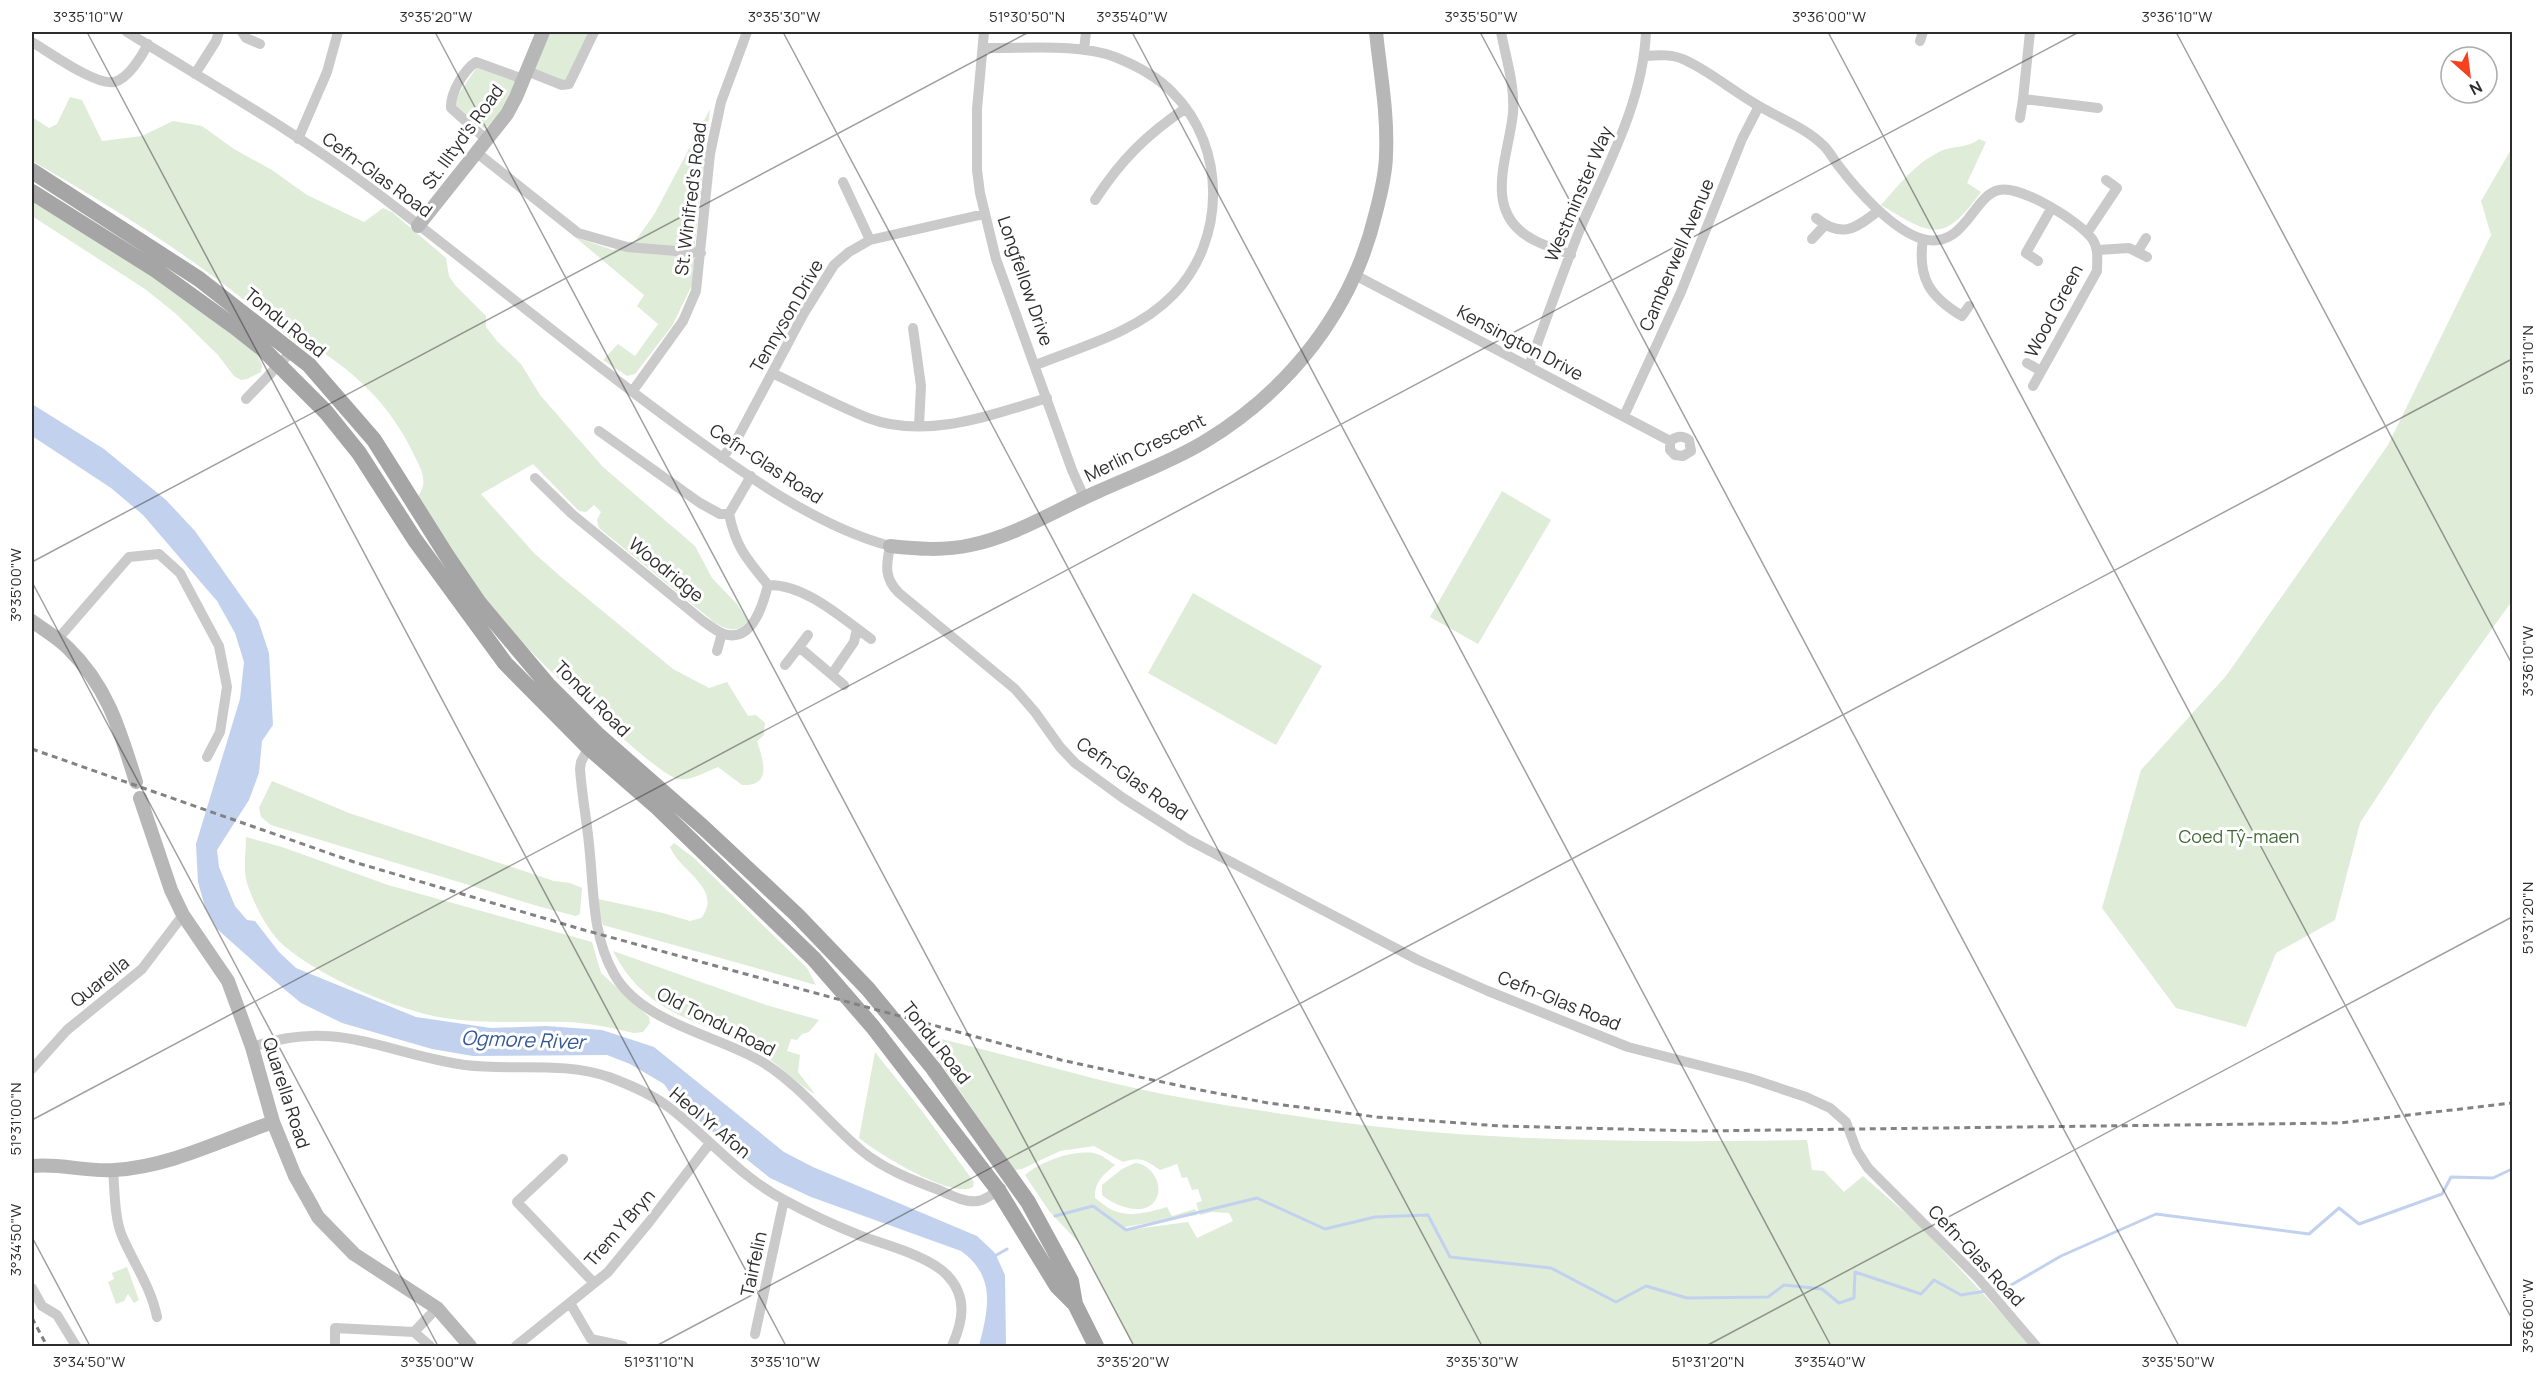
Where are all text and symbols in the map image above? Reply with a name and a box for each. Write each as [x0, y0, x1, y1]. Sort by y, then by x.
text: 3°35'10"W [53, 6, 123, 27]
text: 3°35'20"W [400, 6, 472, 27]
text: 3°35'30"W [748, 6, 820, 27]
text: 51°30'50"N [989, 6, 1065, 27]
text: 3°35'40"W [1096, 6, 1168, 27]
text: 3°35'50"W [1445, 6, 1517, 27]
text: 3°36'00"W [1792, 6, 1866, 27]
text: 3°36'10"W [2142, 6, 2212, 27]
north arrow [2439, 45, 2499, 105]
text: N [2466, 76, 2486, 101]
street label: St. Illtyd's Road [416, 79, 508, 194]
street label: St. Winifred's Road [669, 121, 711, 277]
street label: Westminster Way [1539, 122, 1618, 265]
street label: Cefn-Glas Road [318, 126, 437, 222]
street label: Camberwell Avenue [1633, 175, 1719, 335]
street label: Longfellow Drive [992, 213, 1059, 349]
street label: Tennyson Drive [744, 255, 828, 376]
street label: Wood Green [2019, 260, 2088, 361]
street label: Tondu Road [240, 282, 331, 362]
street label: Kensington Drive [1453, 299, 1588, 386]
text: 51°31'10"N [2517, 325, 2538, 395]
street label: Merlin Crescent [1080, 407, 1209, 487]
street label: Cefn-Glas Road [705, 418, 828, 509]
street label: Woodridge [624, 531, 709, 607]
text: 3°35'00"W [5, 548, 26, 622]
text: 3°36'10"W [2517, 626, 2538, 696]
street label: Tondu Road [550, 655, 636, 741]
street label: Cefn-Glas Road [1072, 731, 1193, 825]
park label: Coed Tŷ-maen [2178, 824, 2300, 848]
text: 51°31'20"N [2517, 882, 2538, 954]
street label: Quarella [65, 950, 134, 1012]
street label: Cefn-Glas Road [1494, 964, 1624, 1036]
street label: Old Tondu Road [653, 981, 780, 1061]
street label: Tondu Road [897, 996, 976, 1088]
water label: Ogmore River [461, 1024, 588, 1055]
street label: Quarella Road [258, 1034, 316, 1151]
street label: Heol Yr Afon [665, 1081, 756, 1163]
text: 51°31'00"N [5, 1082, 26, 1156]
street label: Trem Y Bryn [579, 1183, 660, 1271]
street label: Cefn-Glas Road [1923, 1199, 2030, 1311]
text: 3°34'50"W [5, 1204, 26, 1276]
street label: Tairfelin [734, 1229, 772, 1298]
text: 3°36'00"W [2517, 1279, 2538, 1353]
text: 3°34'50"W [53, 1351, 125, 1372]
text: 3°35'00"W [400, 1351, 474, 1372]
text: 51°31'10"N [624, 1351, 694, 1372]
text: 3°35'10"W [750, 1351, 820, 1372]
text: 3°35'20"W [1097, 1351, 1169, 1372]
text: 3°35'30"W [1446, 1351, 1518, 1372]
text: 51°31'20"N [1672, 1351, 1744, 1372]
text: 3°35'40"W [1794, 1351, 1866, 1372]
text: 3°35'50"W [2142, 1351, 2214, 1372]

